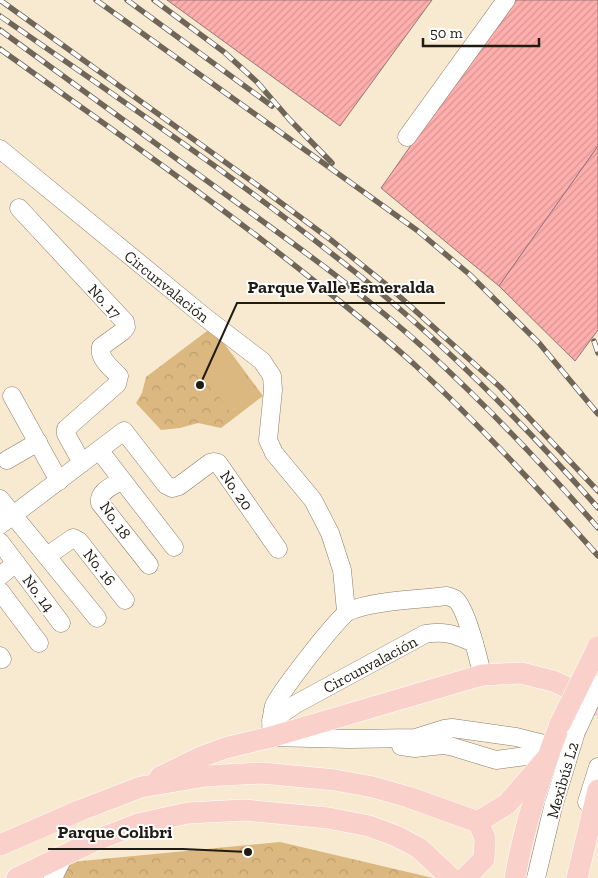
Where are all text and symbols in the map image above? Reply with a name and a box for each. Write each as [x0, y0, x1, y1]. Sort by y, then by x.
scale bar [423, 15, 539, 47]
text: 50 m [430, 24, 463, 42]
street label: Circunvalación [120, 246, 214, 327]
callout: Parque Valle Esmeralda [237, 270, 445, 303]
text: Parque Valle Esmeralda [247, 276, 435, 298]
street label: No. 17 [84, 280, 126, 323]
street label: No. 20 [216, 467, 257, 514]
street label: No. 18 [96, 498, 135, 543]
street label: No. 16 [79, 545, 120, 589]
street label: No. 14 [19, 571, 59, 616]
street label: Circunvalación [320, 631, 421, 697]
street label: Mexibús L2 [542, 740, 582, 821]
callout: Parque Colibri [48, 816, 183, 849]
text: Parque Colibri [58, 821, 173, 843]

